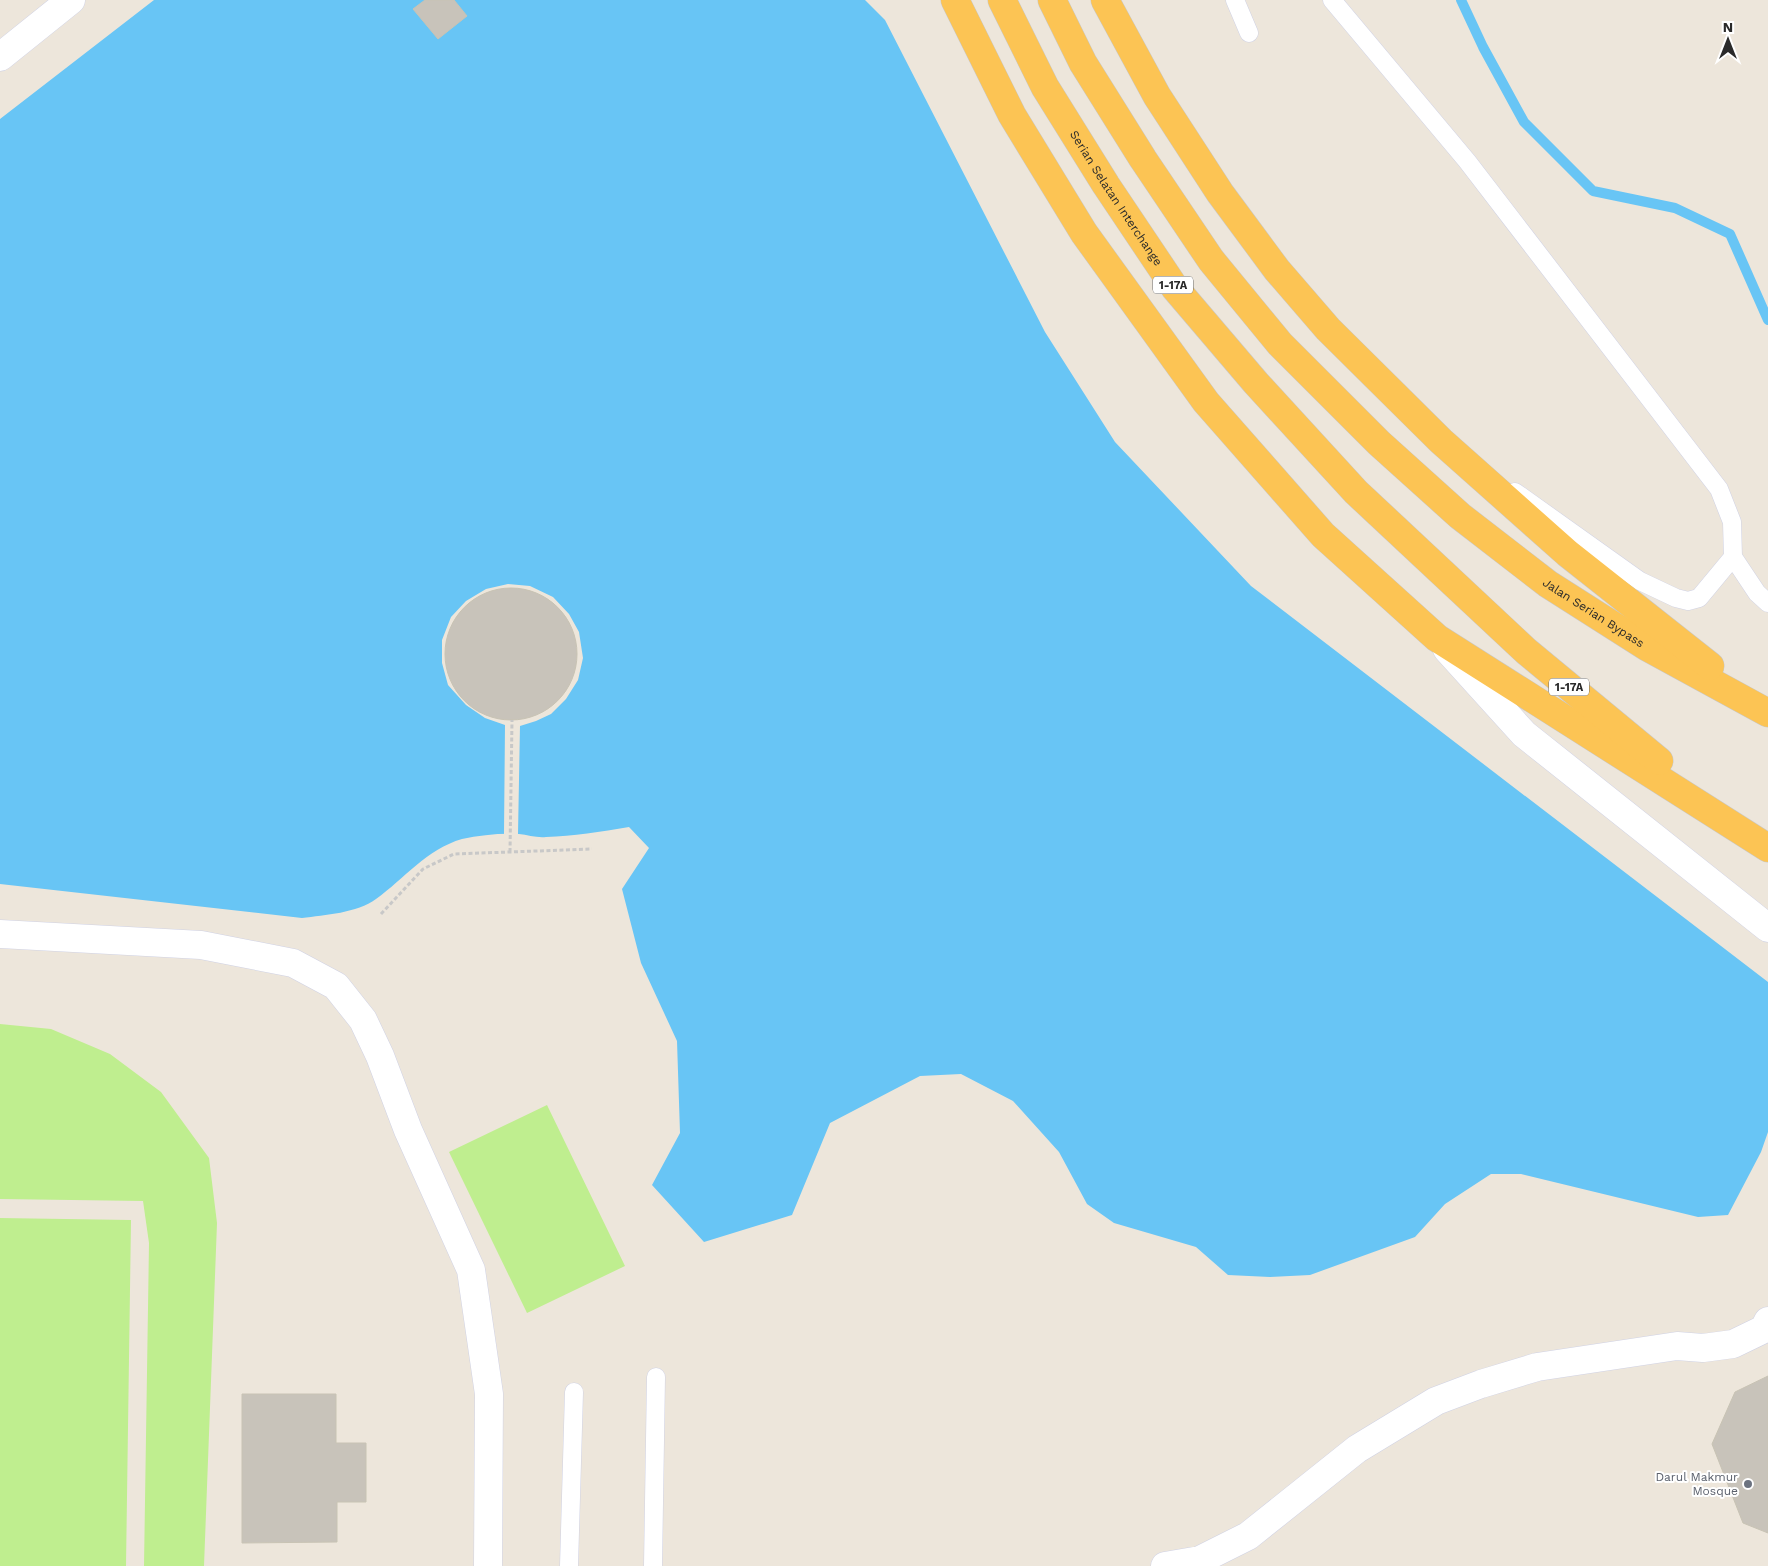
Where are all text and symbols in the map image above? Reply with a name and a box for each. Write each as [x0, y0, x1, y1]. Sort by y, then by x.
north arrow [1703, 15, 1753, 65]
text: N [1723, 19, 1733, 35]
street label: Serian Selatan Interchange [1067, 128, 1165, 269]
road number: 1-17A [1153, 276, 1193, 294]
street label: Jalan Serian Bypass [1540, 575, 1647, 650]
road number: 1-17A [1549, 679, 1589, 696]
place label: Darul Makmur Mosque [1655, 1470, 1738, 1498]
marker: Darul Makmur Mosque [1742, 1478, 1754, 1490]

